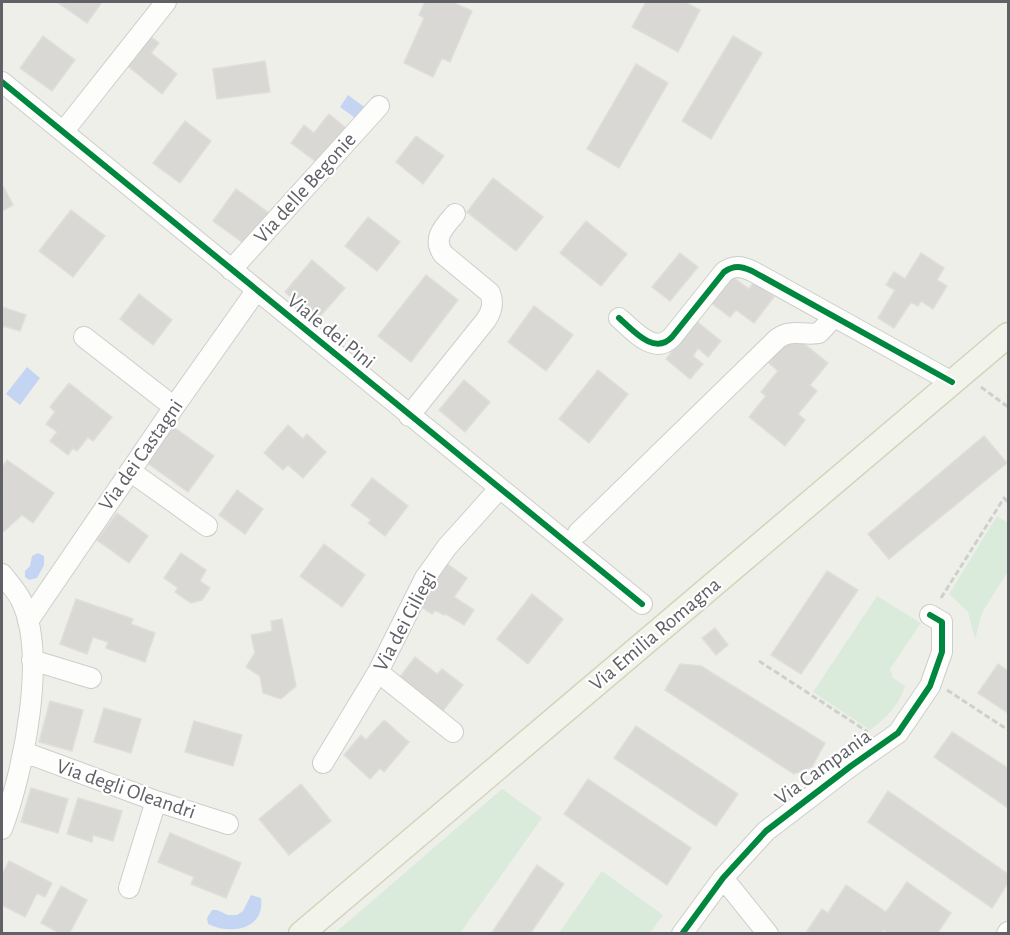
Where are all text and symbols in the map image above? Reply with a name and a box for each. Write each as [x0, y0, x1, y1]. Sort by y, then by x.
street label: Via delle Begonie [250, 129, 360, 247]
street label: Viale dei Pini [283, 289, 379, 373]
street label: Via dei Castagni [95, 396, 187, 514]
street label: Via dei Ciliegi [370, 567, 440, 675]
street label: Via Emilia Romagna [586, 573, 725, 695]
street label: Via Campania [771, 725, 875, 809]
street label: Via degli Oleandri [54, 755, 198, 823]

